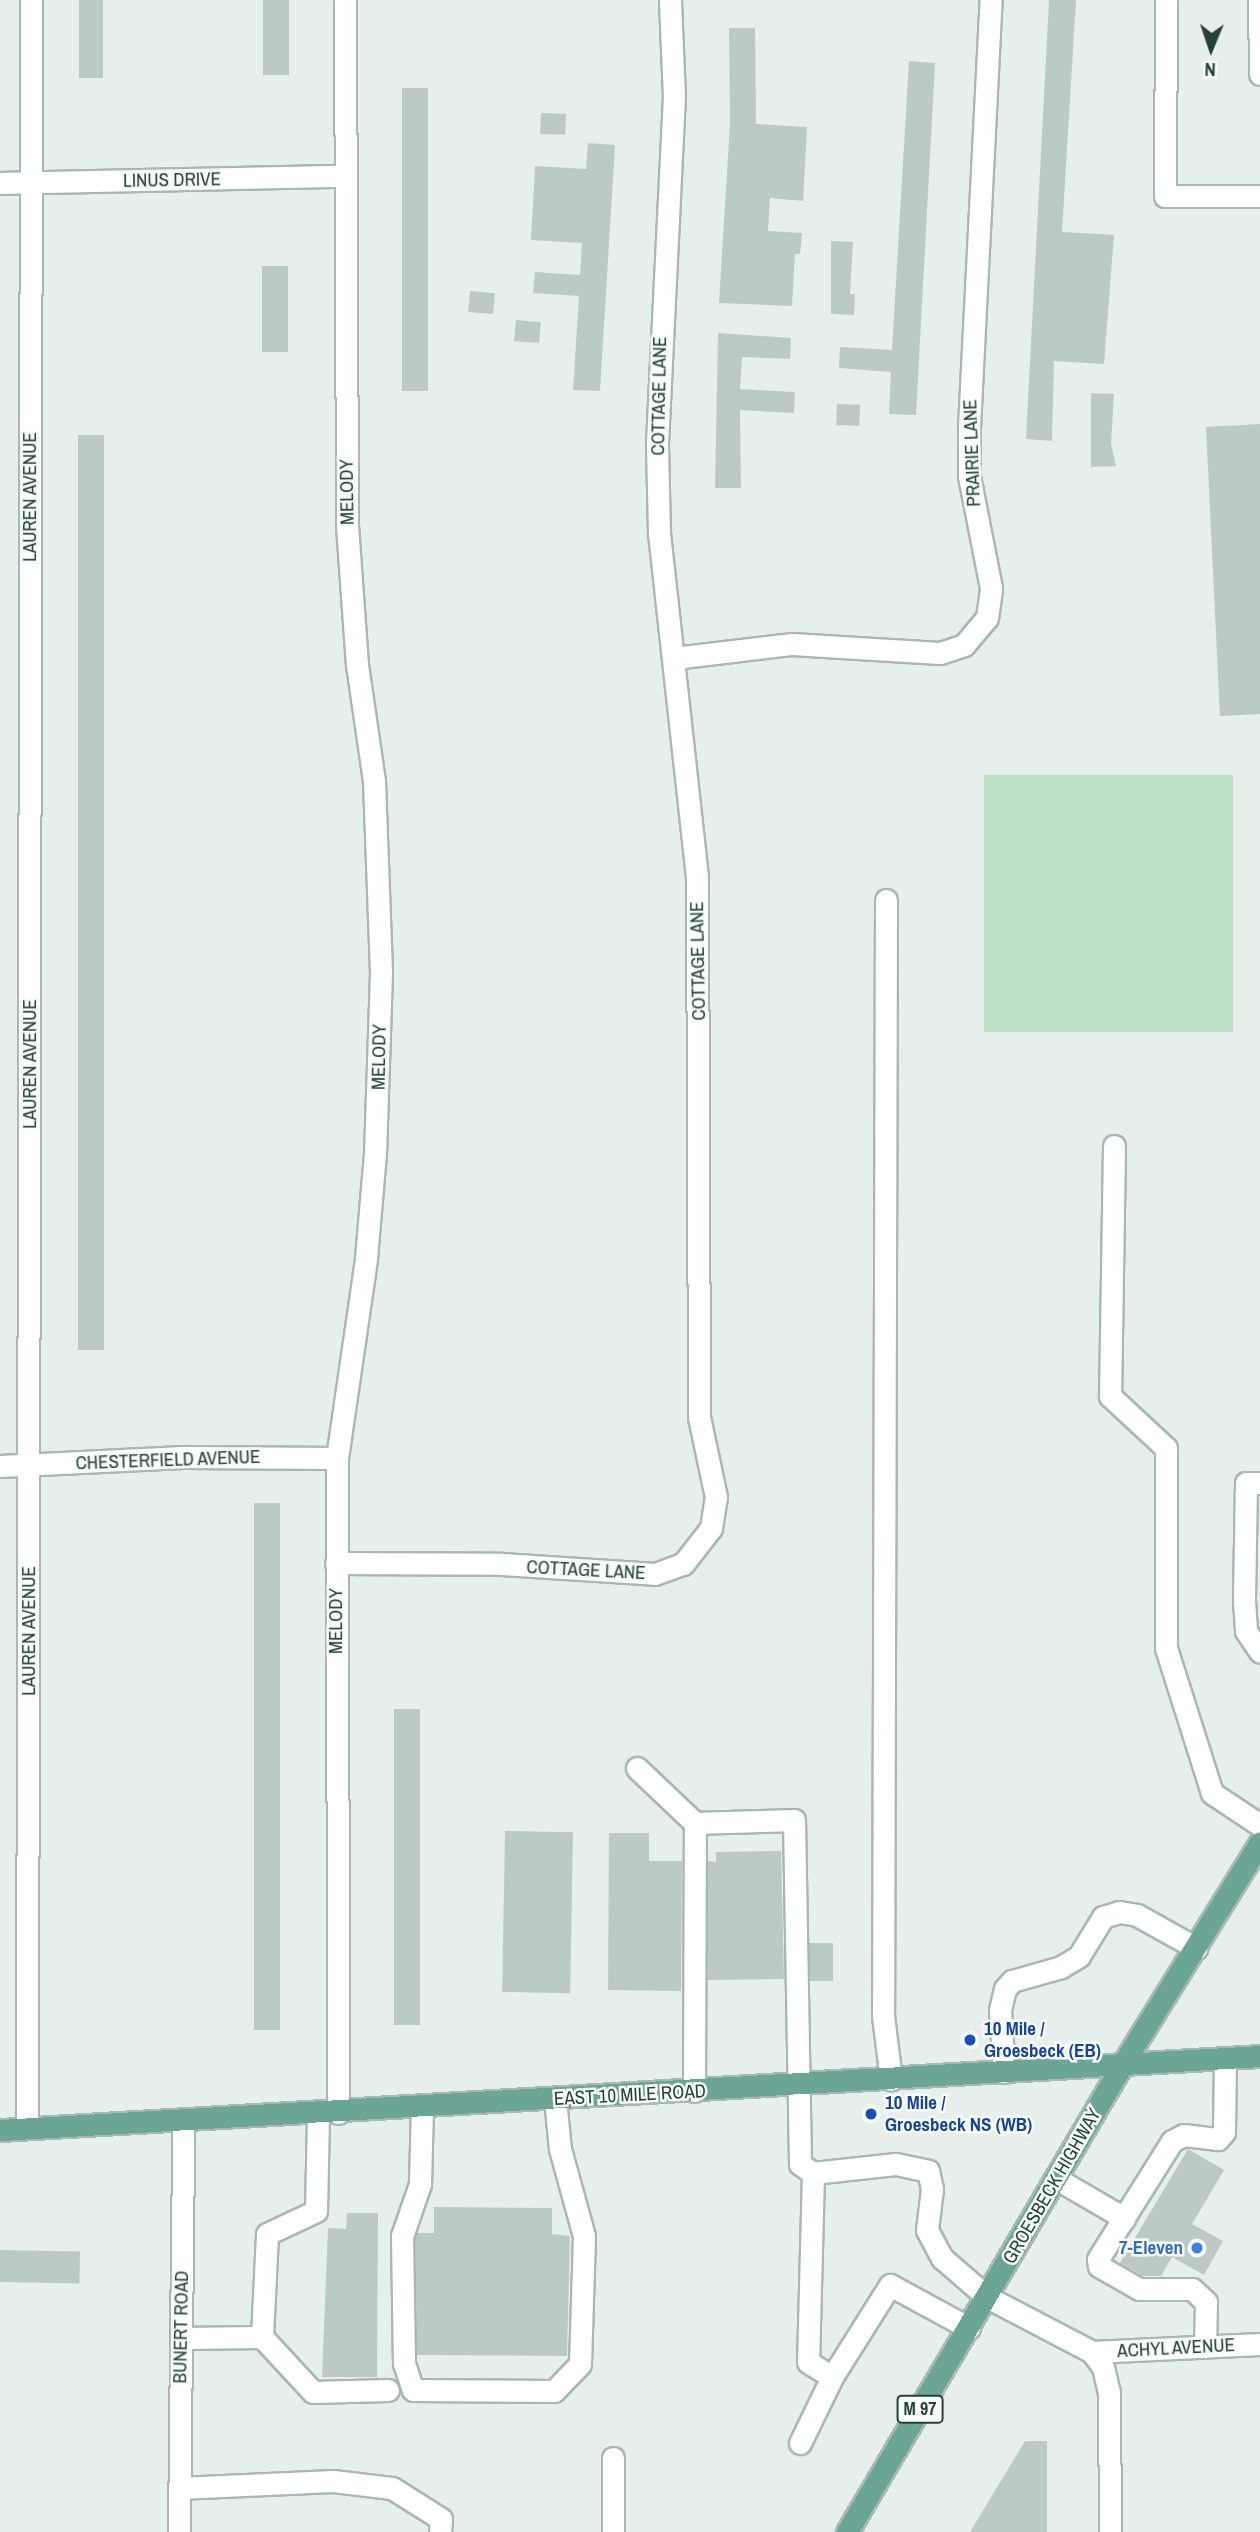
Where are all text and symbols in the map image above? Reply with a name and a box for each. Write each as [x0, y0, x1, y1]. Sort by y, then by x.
north arrow [1176, 14, 1246, 84]
text: N [1204, 57, 1216, 83]
street label: LINUS DRIVE [123, 168, 221, 192]
street label: COTTAGE LANE [647, 336, 671, 456]
street label: PRAIRIE LANE [959, 399, 985, 507]
street label: LAUREN AVENUE [19, 432, 41, 562]
street label: MELODY [335, 459, 359, 525]
street label: COTTAGE LANE [686, 901, 710, 1021]
street label: LAUREN AVENUE [19, 999, 41, 1129]
street label: MELODY [367, 1024, 391, 1090]
street label: CHESTERFIELD AVENUE [75, 1445, 261, 1475]
street label: COTTAGE LANE [526, 1555, 646, 1585]
street label: LAUREN AVENUE [18, 1566, 40, 1696]
street label: MELODY [325, 1588, 347, 1654]
place label: 10 Mile / Groesbeck (EB) [984, 2018, 1101, 2062]
marker: 10 Mile / Groesbeck (EB) [962, 2032, 978, 2048]
street label: EAST 10 MILE ROAD [553, 2080, 707, 2110]
place label: 10 Mile / Groesbeck NS (WB) [885, 2092, 1032, 2136]
street label: GROESBECK HIGHWAY [998, 2104, 1106, 2268]
marker: 10 Mile / Groesbeck NS (WB) [863, 2106, 879, 2122]
place label: 7-Eleven [1119, 2237, 1183, 2259]
marker: 7-Eleven [1189, 2240, 1205, 2256]
street label: BUNERT ROAD [169, 2270, 193, 2384]
street label: ACHYL AVENUE [1116, 2333, 1236, 2363]
road number: M 97 [895, 2395, 944, 2424]

